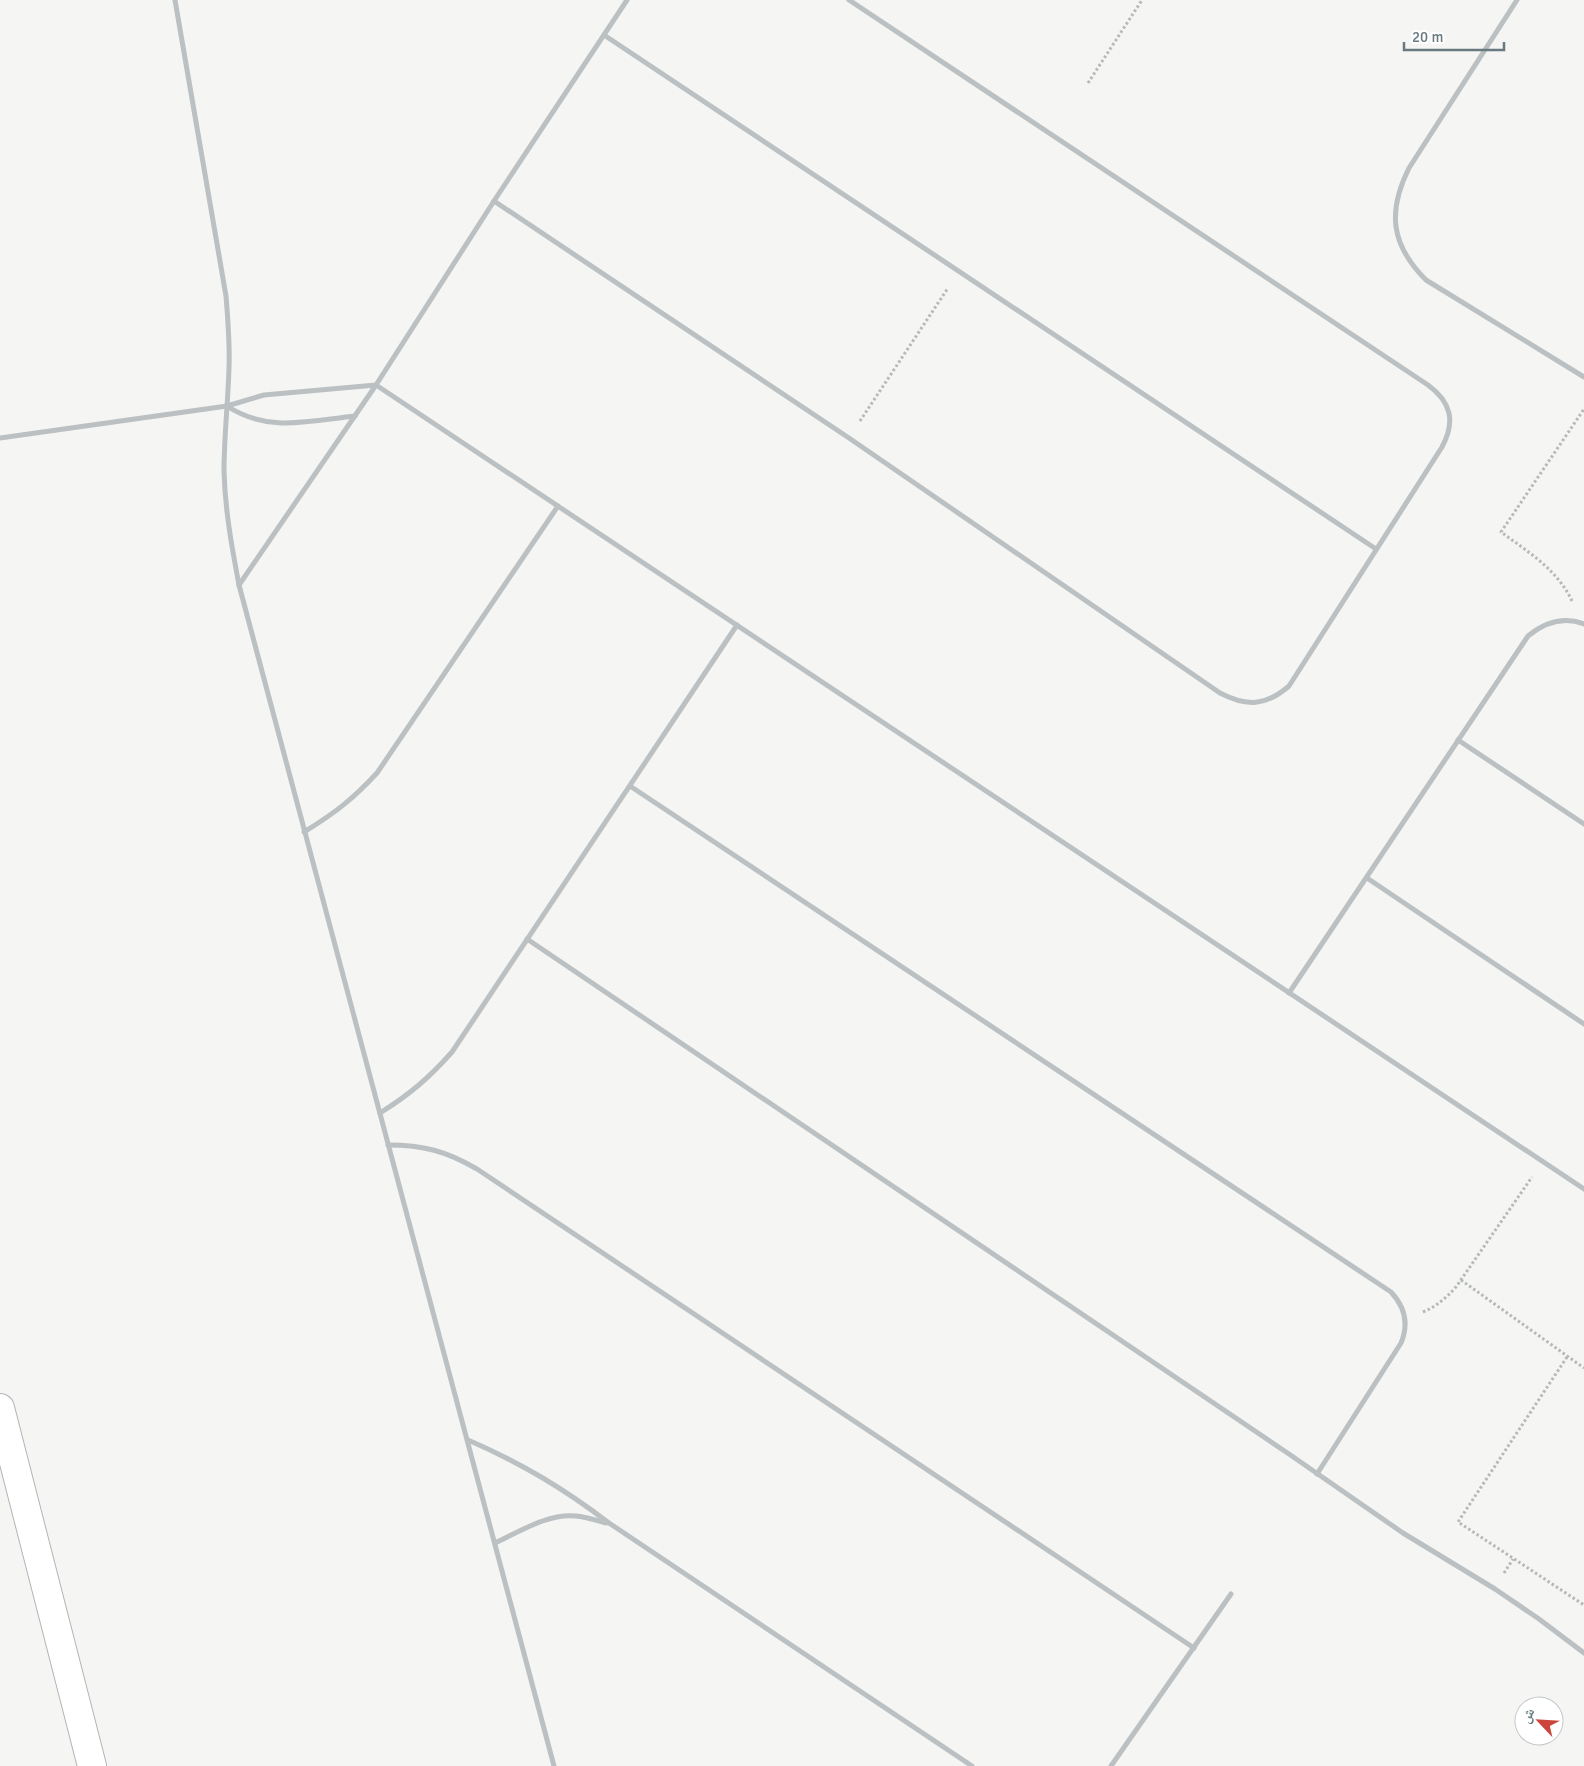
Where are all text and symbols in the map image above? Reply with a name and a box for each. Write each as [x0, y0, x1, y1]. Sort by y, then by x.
scale bar [1404, 20, 1504, 52]
text: 20 m [1412, 28, 1443, 46]
north arrow [1514, 1696, 1564, 1746]
text: ش [1517, 1705, 1539, 1726]

